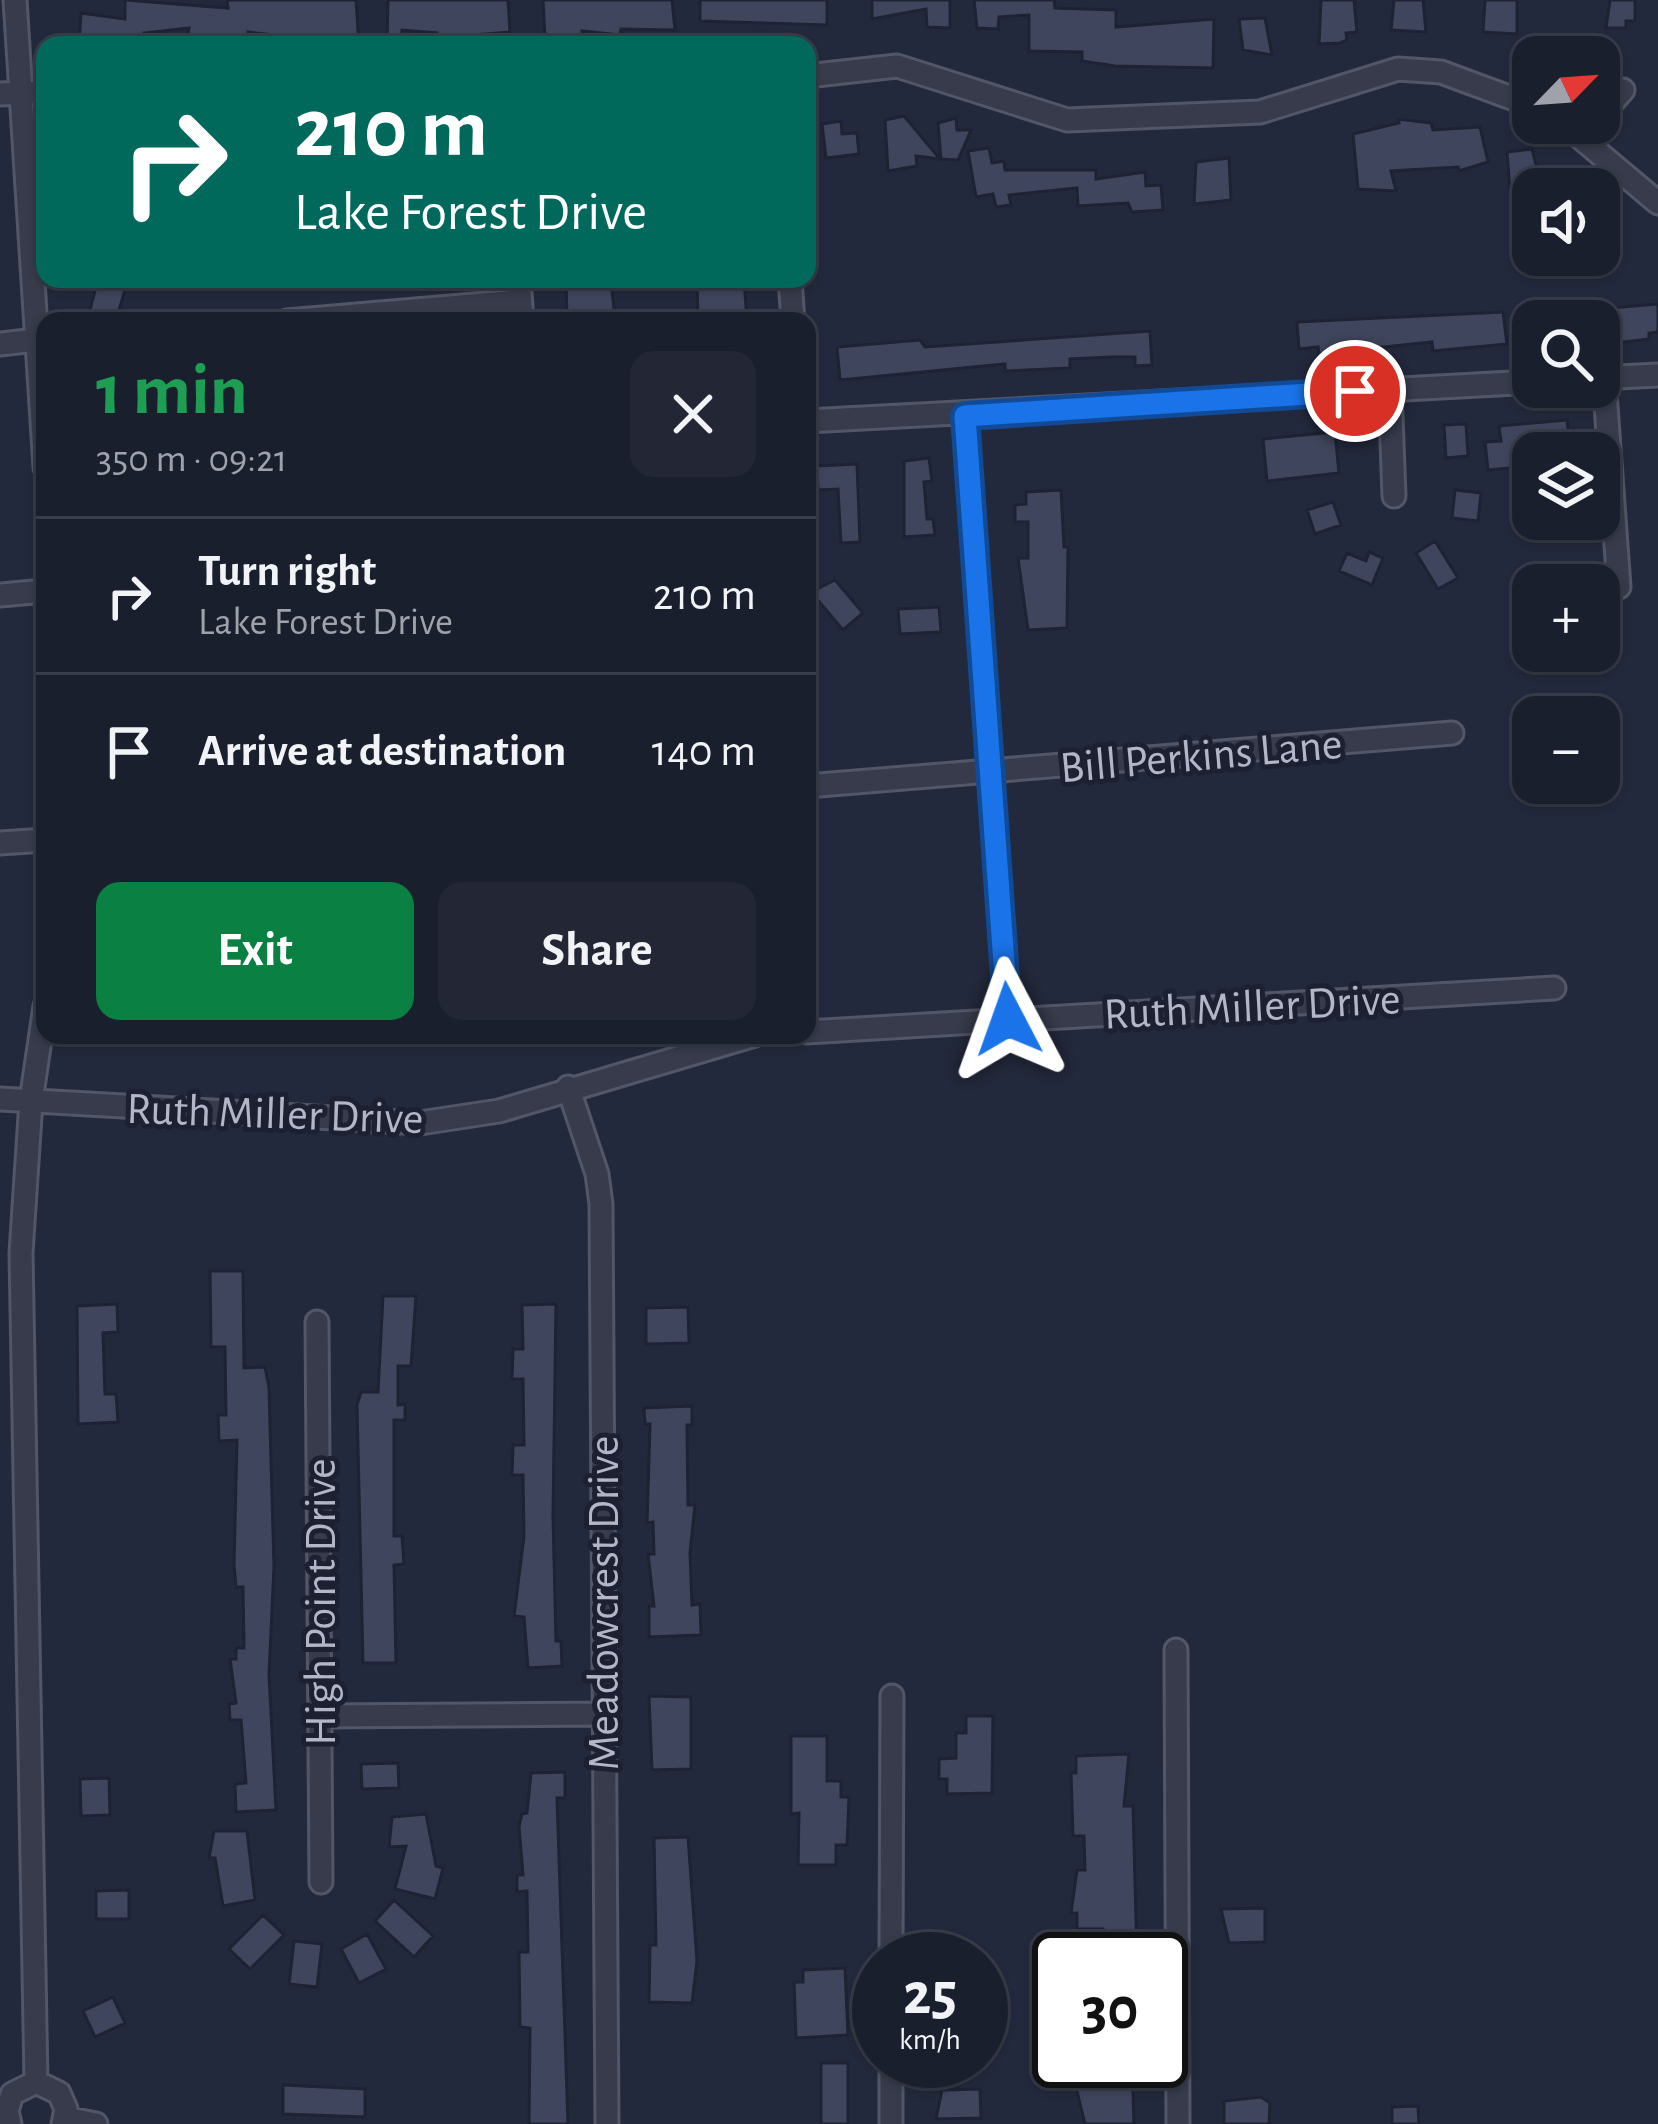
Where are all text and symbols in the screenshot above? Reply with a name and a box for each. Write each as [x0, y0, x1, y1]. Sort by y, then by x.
north arrow [1512, 36, 1620, 144]
map controls [1512, 36, 1620, 804]
icon: right [96, 84, 252, 240]
text: 210 m [294, 88, 488, 172]
button: sound [1512, 168, 1620, 276]
text: Lake Forest Drive [294, 186, 647, 240]
button: search [1512, 300, 1620, 408]
pin [1304, 340, 1406, 442]
button: close [630, 351, 756, 477]
text: 1 min [96, 355, 248, 427]
icon: arrive [1322, 358, 1388, 424]
button: layers [1512, 432, 1620, 540]
text: 350 m · 09:21 [96, 440, 287, 479]
text: Turn right [198, 549, 376, 594]
icon: right [96, 563, 162, 629]
button: + [1512, 564, 1620, 672]
text: 210 m [653, 573, 756, 618]
text: Lake Forest Drive [198, 603, 453, 642]
button: − [1512, 696, 1620, 804]
icon: arrive [96, 719, 162, 785]
street label: Bill Perkins Lane [1058, 722, 1344, 791]
text: Arrive at destination [198, 729, 566, 774]
text: 140 m [652, 729, 756, 774]
button: Exit [96, 882, 414, 1020]
button: Share [438, 882, 756, 1020]
position arrow [945, 956, 1071, 1082]
street label: Ruth Miller Drive [1103, 977, 1402, 1038]
street label: Ruth Miller Drive [126, 1087, 424, 1142]
street label: Meadowcrest Drive [582, 1436, 627, 1770]
street label: High Point Drive [299, 1458, 344, 1746]
speed limit sign: 30 [1032, 1932, 1188, 2088]
text: 25 [903, 1965, 957, 2025]
text: km/h [899, 2025, 961, 2055]

